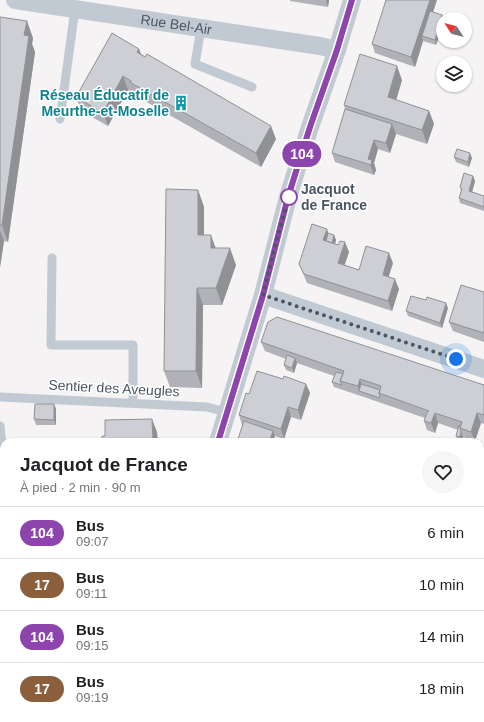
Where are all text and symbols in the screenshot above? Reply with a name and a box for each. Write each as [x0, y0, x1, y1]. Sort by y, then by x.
street label: Rue Bel-Air [140, 11, 213, 38]
north arrow [436, 12, 472, 48]
map controls [436, 12, 472, 92]
button: layers [436, 56, 472, 92]
place label: Réseau Éducatif de Meurthe-et-Moselle [40, 87, 169, 119]
building icon: Réseau Éducatif de Meurthe-et-Moselle [172, 94, 190, 112]
line badge: 104 [279, 141, 325, 167]
text: 104 [290, 146, 314, 162]
place label: Jacquot de France [301, 181, 367, 213]
marker: Jacquot de France [280, 188, 298, 206]
your location [446, 349, 466, 369]
street label: Sentier des Aveugles [48, 377, 180, 399]
button: heart [422, 451, 464, 493]
text: Jacquot de France [20, 454, 188, 475]
text: À pied · 2 min · 90 m [20, 480, 141, 495]
text: Bus [76, 517, 104, 534]
text: 6 min [427, 524, 464, 541]
text: 104 [30, 525, 54, 541]
text: 09:07 [76, 534, 109, 549]
text: Bus [76, 569, 104, 586]
text: 10 min [419, 576, 464, 593]
text: 17 [34, 577, 50, 593]
text: 09:11 [76, 586, 108, 601]
text: Bus [76, 621, 104, 638]
text: 14 min [419, 628, 464, 645]
text: 104 [30, 629, 54, 645]
text: 09:15 [76, 638, 109, 653]
text: Bus [76, 673, 104, 690]
text: 18 min [419, 680, 464, 697]
text: 17 [34, 681, 50, 697]
text: 09:19 [76, 690, 109, 705]

